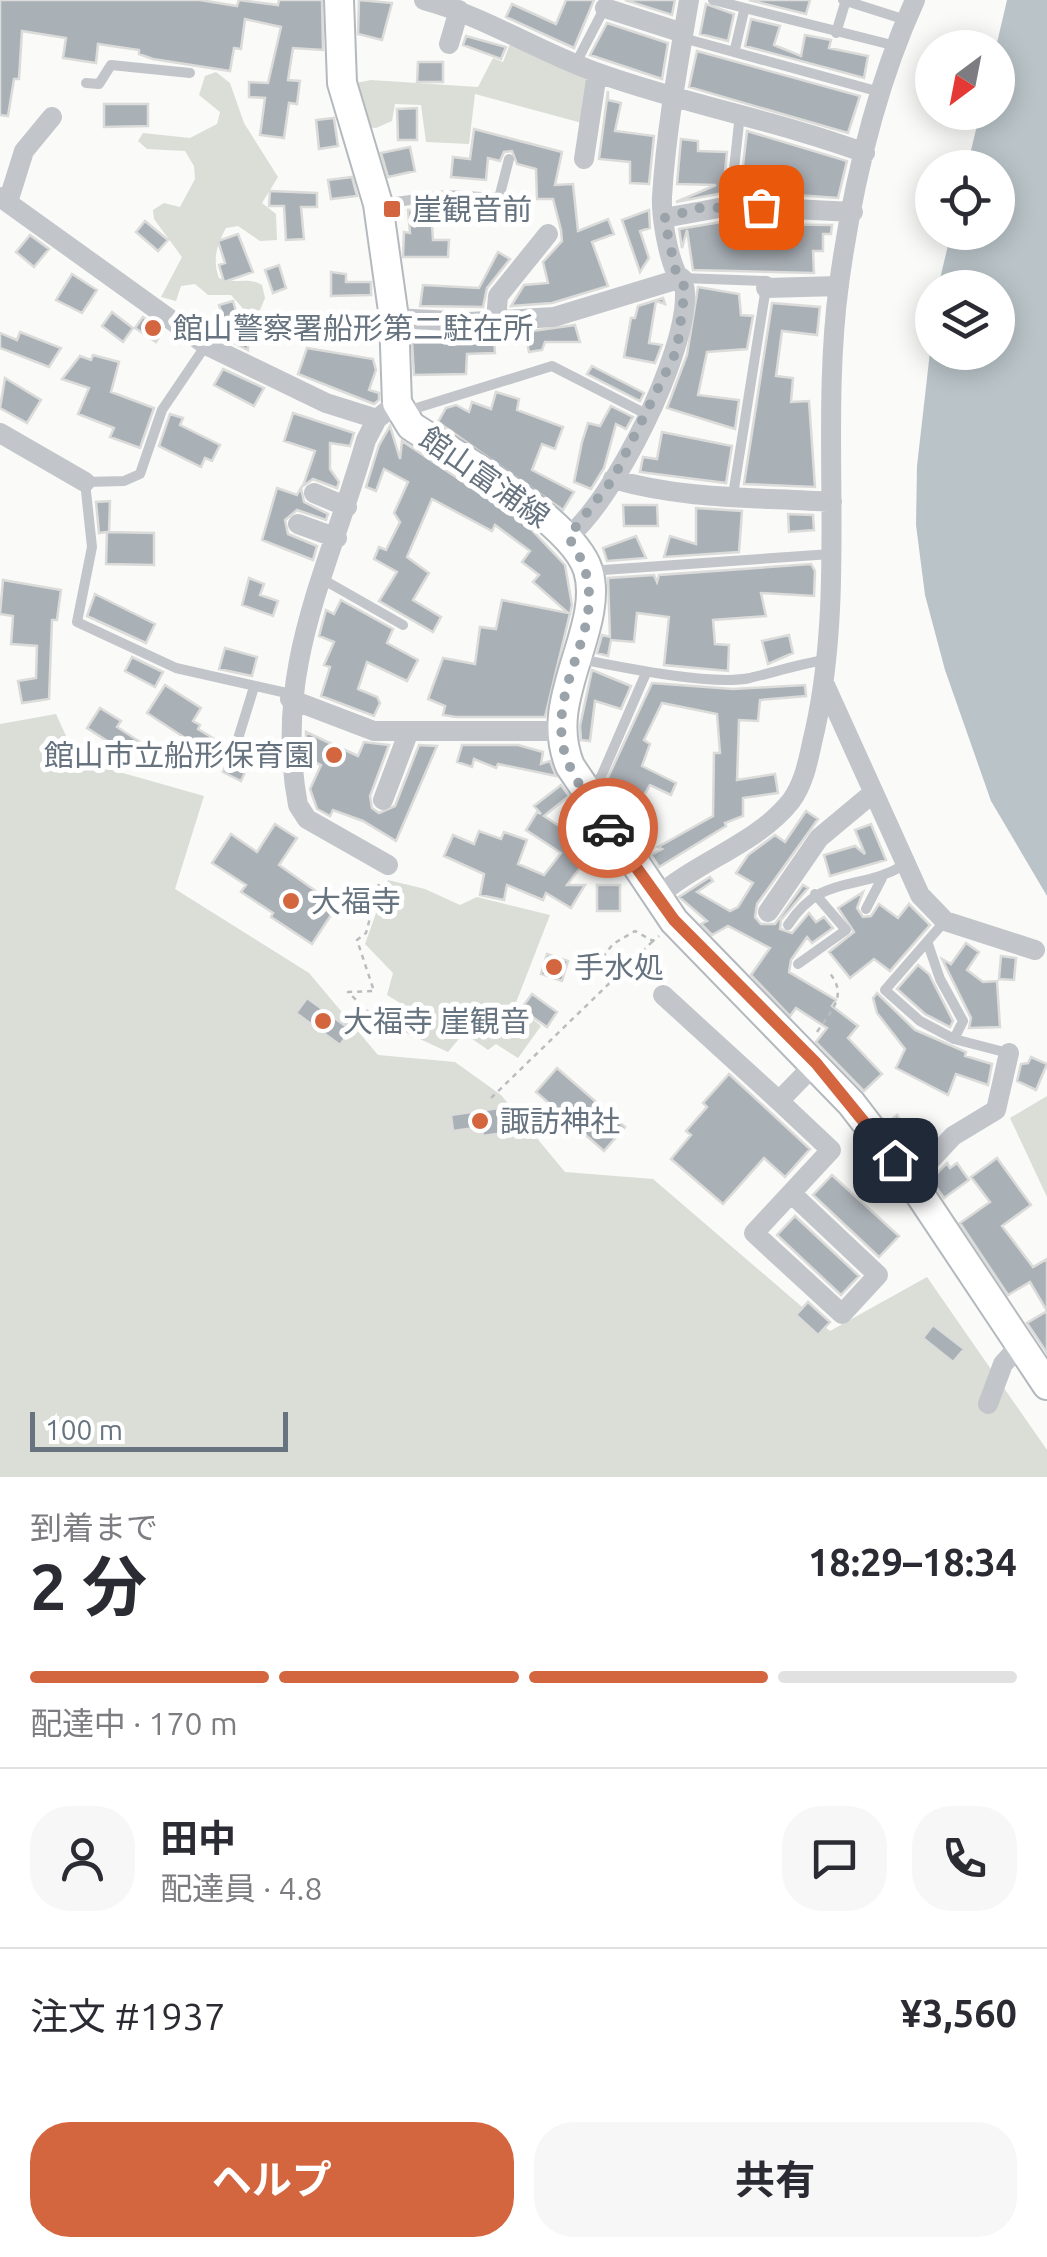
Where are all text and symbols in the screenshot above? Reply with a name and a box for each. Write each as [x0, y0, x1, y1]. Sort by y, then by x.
north arrow [915, 30, 1015, 130]
map controls [915, 30, 1015, 370]
button: locate [915, 150, 1015, 250]
pin [719, 165, 804, 250]
icon: bag [734, 180, 789, 235]
place label: 崖観音前 [412, 192, 532, 226]
marker: 崖観音前 [381, 198, 403, 220]
button: layers [915, 270, 1015, 370]
place label: 館山警察署船形第二駐在所 [173, 311, 533, 345]
marker: 館山警察署船形第二駐在所 [142, 317, 164, 339]
street label: 館山富浦線 [414, 420, 556, 534]
place label: 館山市立船形保育園 [44, 738, 314, 772]
marker: 館山市立船形保育園 [323, 744, 345, 766]
courier [558, 778, 658, 878]
icon: car [581, 801, 636, 856]
place label: 大福寺 [311, 884, 401, 918]
marker: 大福寺 [280, 890, 302, 912]
place label: 手水処 [574, 950, 664, 984]
marker: 手水処 [543, 956, 565, 978]
place label: 大福寺 崖観音 [343, 1004, 530, 1038]
marker: 大福寺 崖観音 [312, 1010, 334, 1032]
place label: 諏訪神社 [500, 1104, 620, 1138]
marker: 諏訪神社 [469, 1110, 491, 1132]
pin [853, 1118, 938, 1203]
icon: home [868, 1133, 923, 1188]
scale bar [30, 1407, 288, 1452]
text: 100 m [45, 1414, 123, 1445]
text: 到着まで [30, 1509, 158, 1545]
text: 18:29–18:34 [808, 1541, 1017, 1583]
text: 2 分 [30, 1549, 147, 1622]
text: 配達中 · 170 m [30, 1705, 238, 1741]
button: person [30, 1806, 135, 1911]
button: chat [782, 1806, 887, 1911]
button: phone [912, 1806, 1017, 1911]
text: 田中 [160, 1817, 236, 1859]
text: 配達員 · 4.8 [160, 1870, 323, 1906]
text: ¥3,560 [900, 1992, 1017, 2034]
text: 注文 #1937 [30, 1995, 225, 2037]
button: ヘルプ [30, 2122, 514, 2237]
button: 共有 [534, 2122, 1017, 2237]

